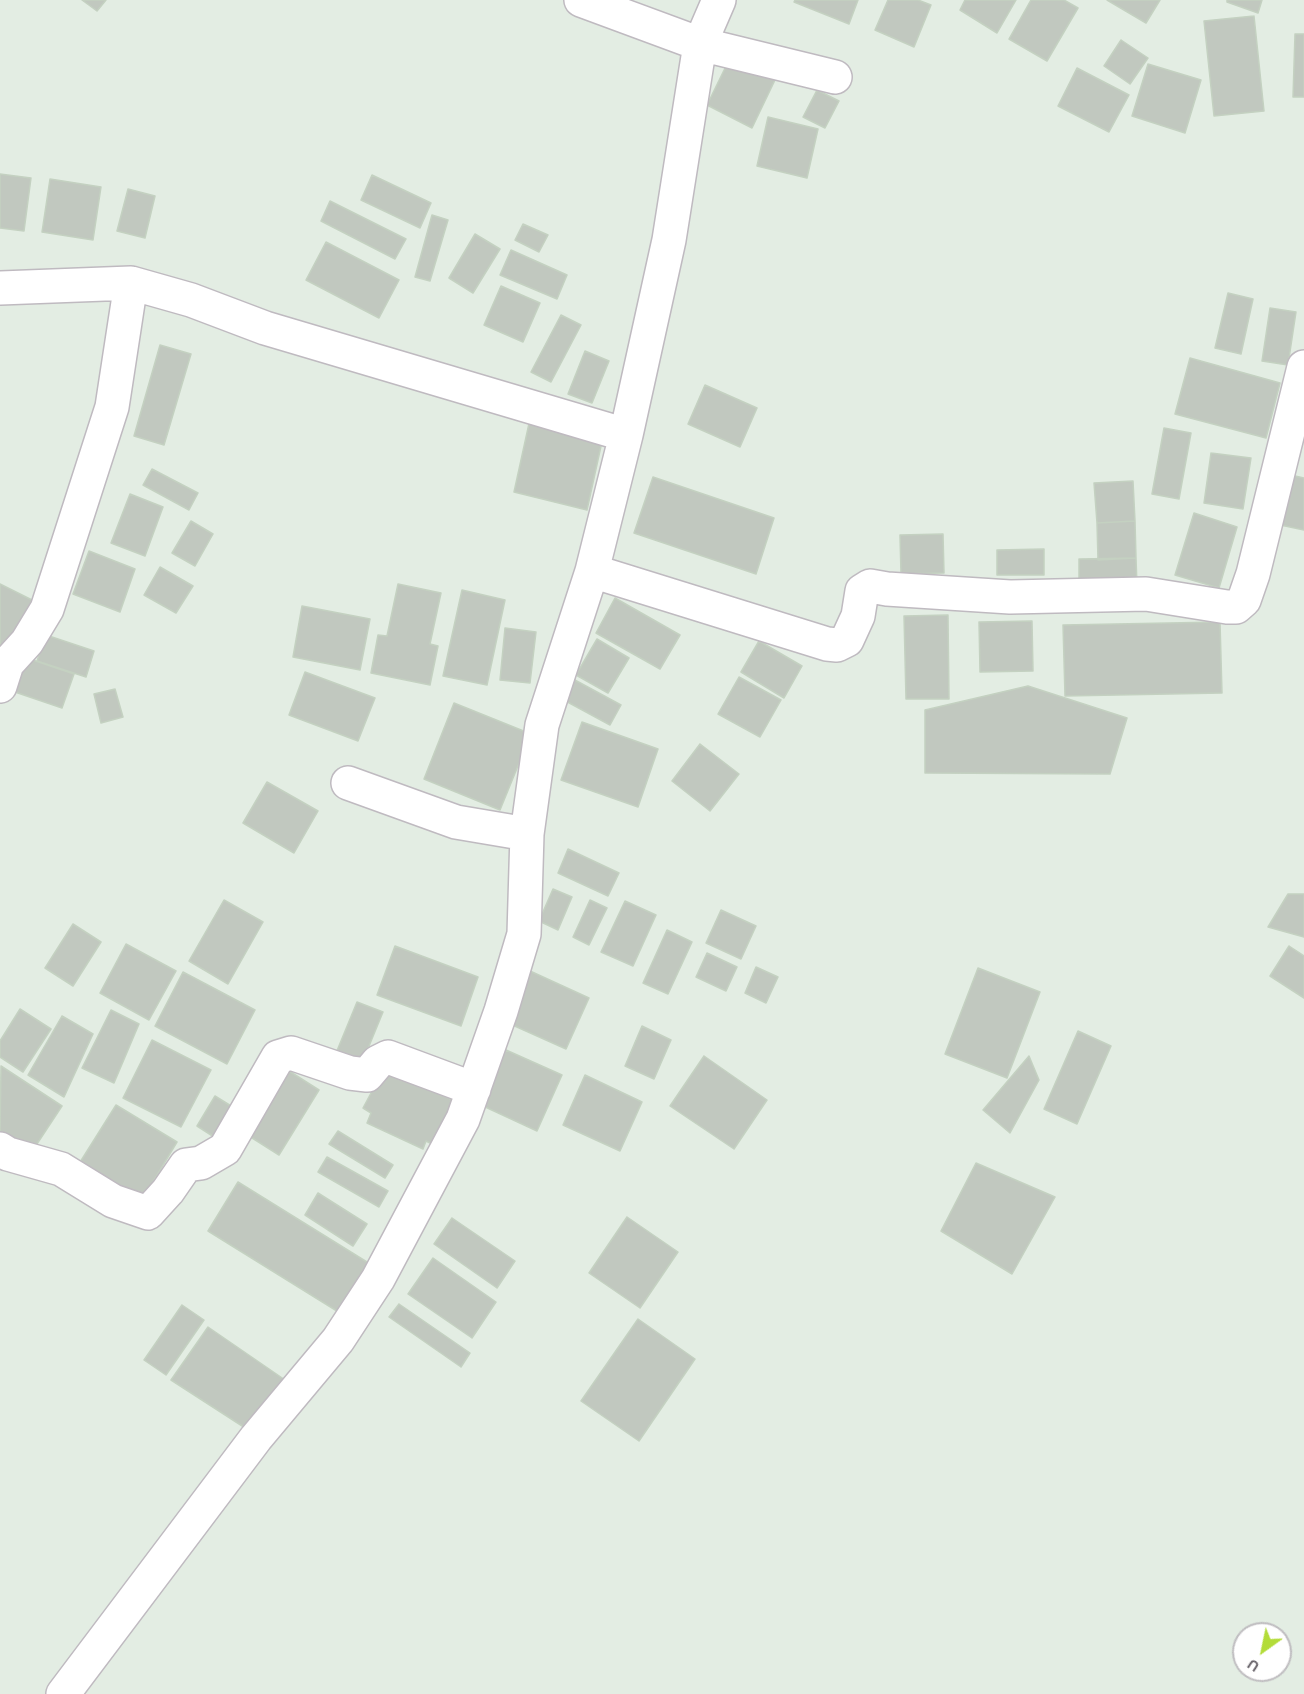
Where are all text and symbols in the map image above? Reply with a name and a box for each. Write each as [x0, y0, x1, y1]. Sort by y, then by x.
north arrow [1232, 1622, 1292, 1682]
text: U [1243, 1655, 1263, 1677]

